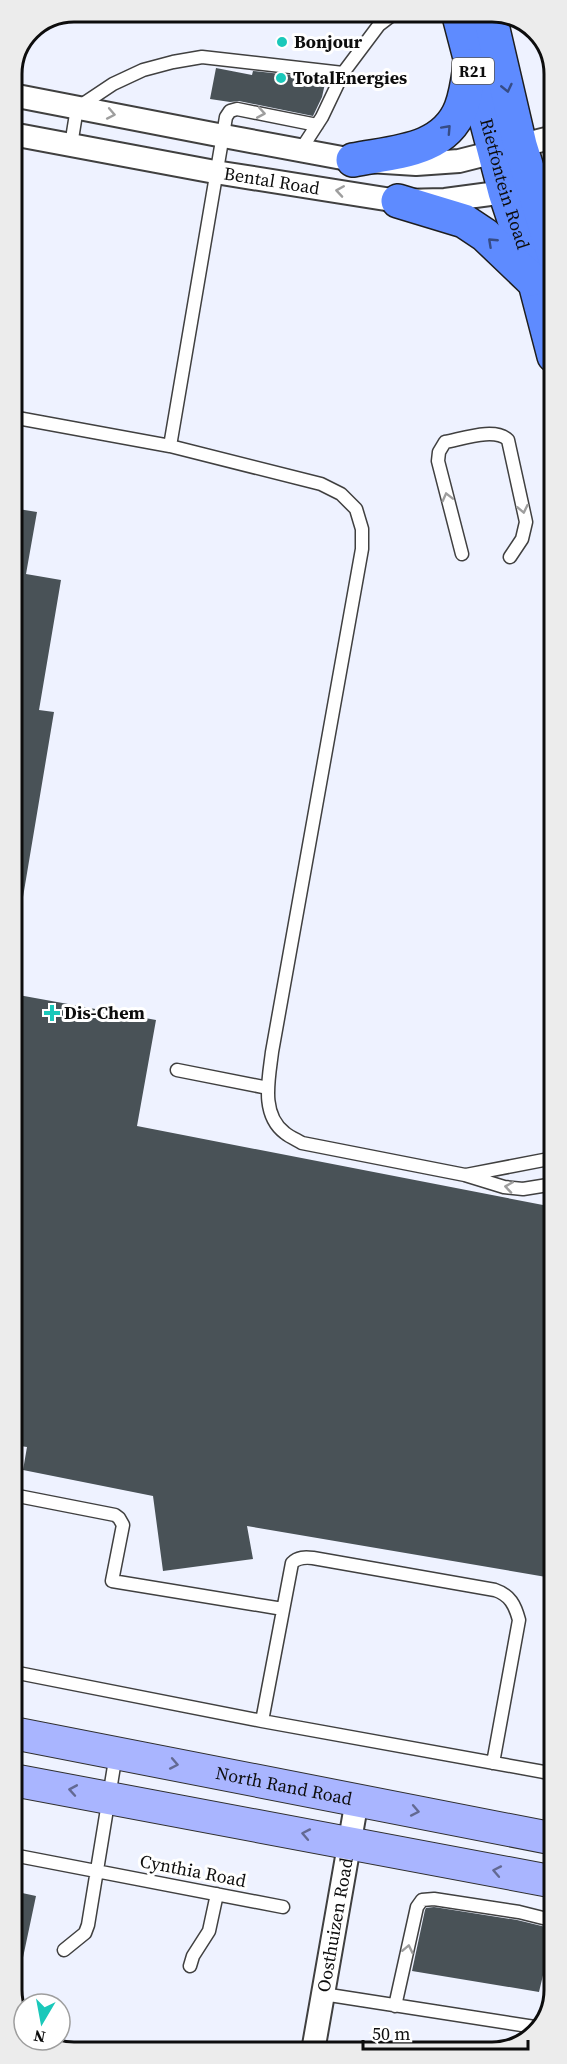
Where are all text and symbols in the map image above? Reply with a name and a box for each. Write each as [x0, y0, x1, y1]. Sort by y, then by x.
place label: Bonjour [294, 29, 363, 54]
marker: Bonjour [275, 35, 289, 49]
road number: R21 [452, 58, 494, 84]
place label: TotalEnergies [293, 65, 407, 90]
marker: TotalEnergies [274, 71, 288, 85]
one-way arrow [499, 83, 512, 93]
one-way arrow [255, 106, 265, 119]
one-way arrow [105, 107, 115, 120]
street label: Rietfontein Road [474, 115, 536, 252]
one-way arrow [440, 126, 451, 136]
street label: Bental Road [222, 161, 322, 200]
one-way arrow [336, 186, 345, 198]
one-way arrow [489, 238, 499, 249]
one-way arrow [442, 493, 455, 503]
one-way arrow [516, 504, 529, 514]
place label: Dis-Chem [64, 1000, 145, 1025]
marker: Dis-Chem [45, 1006, 59, 1020]
one-way arrow [505, 1182, 514, 1194]
one-way arrow [168, 1757, 178, 1770]
street label: North Rand Road [213, 1760, 354, 1811]
one-way arrow [68, 1785, 78, 1797]
one-way arrow [409, 1804, 419, 1817]
one-way arrow [301, 1828, 311, 1841]
street label: Cynthia Road [138, 1848, 248, 1893]
street label: Oosthuizen Road [311, 1856, 359, 1994]
one-way arrow [493, 1865, 503, 1878]
one-way arrow [400, 1944, 413, 1954]
north arrow [12, 1992, 72, 2052]
scale bar [363, 2013, 528, 2051]
text: 50 m [372, 2021, 410, 2046]
text: N [31, 2025, 47, 2049]

